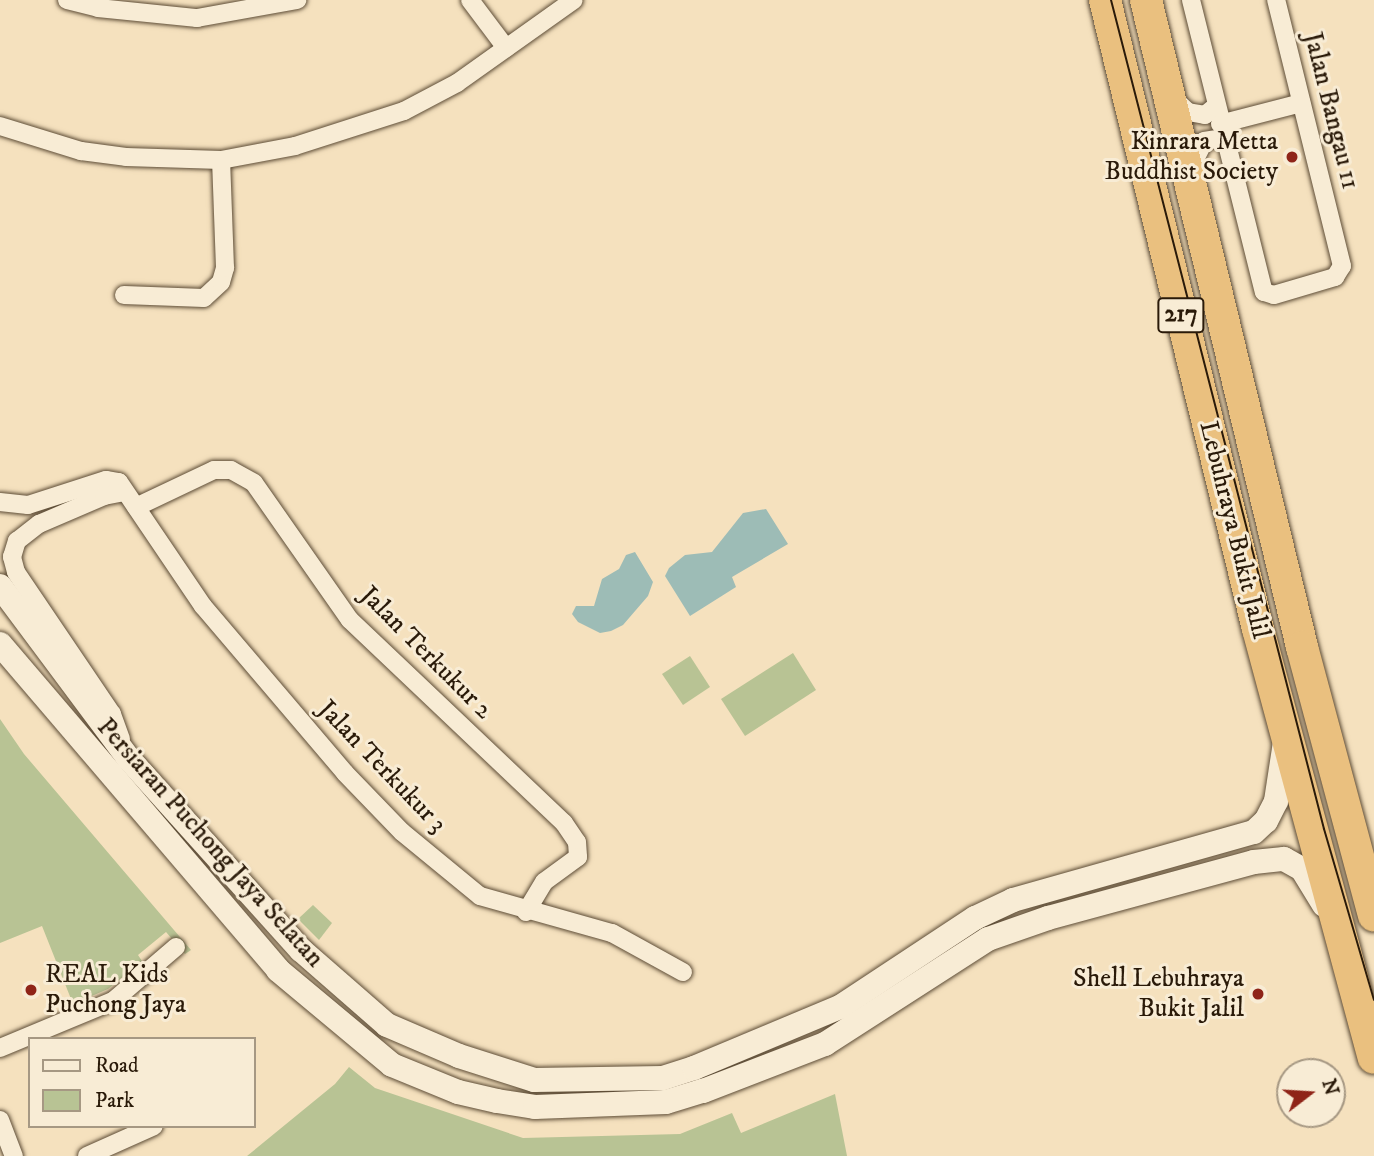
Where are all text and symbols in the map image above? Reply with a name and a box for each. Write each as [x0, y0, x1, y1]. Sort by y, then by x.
street label: Jalan Bangau 11 [1296, 29, 1366, 193]
place label: Kinrara Metta Buddhist Society [1105, 126, 1278, 188]
marker: Kinrara Metta Buddhist Society [1284, 149, 1300, 165]
road number: 217 [1156, 294, 1206, 336]
street label: Lebuhraya Bukit Jalil [1192, 418, 1276, 642]
street label: Jalan Terkukur 2 [353, 580, 499, 726]
street label: Jalan Terkukur 3 [311, 694, 453, 840]
street label: Persiaran Puchong Jaya Selatan [90, 712, 330, 974]
place label: REAL Kids Puchong Jaya [45, 959, 186, 1020]
place label: Shell Lebuhraya Bukit Jalil [1073, 963, 1244, 1024]
marker: REAL Kids Puchong Jaya [23, 982, 39, 998]
marker: Shell Lebuhraya Bukit Jalil [1250, 986, 1266, 1002]
legend [28, 1037, 256, 1128]
text: Road [95, 1053, 139, 1079]
north arrow [1276, 1058, 1346, 1128]
text: N [1316, 1076, 1343, 1098]
text: Park [95, 1088, 134, 1114]

